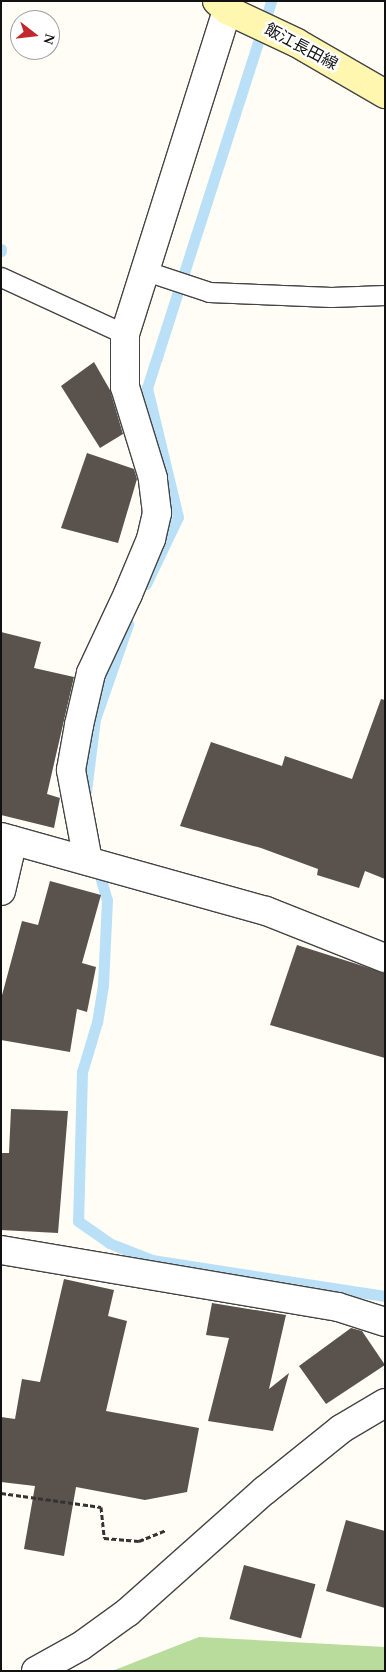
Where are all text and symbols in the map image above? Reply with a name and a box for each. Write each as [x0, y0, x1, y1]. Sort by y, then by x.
north arrow [10, 10, 60, 60]
street label: 飯江長田線 [261, 20, 341, 74]
text: N [40, 32, 58, 46]

